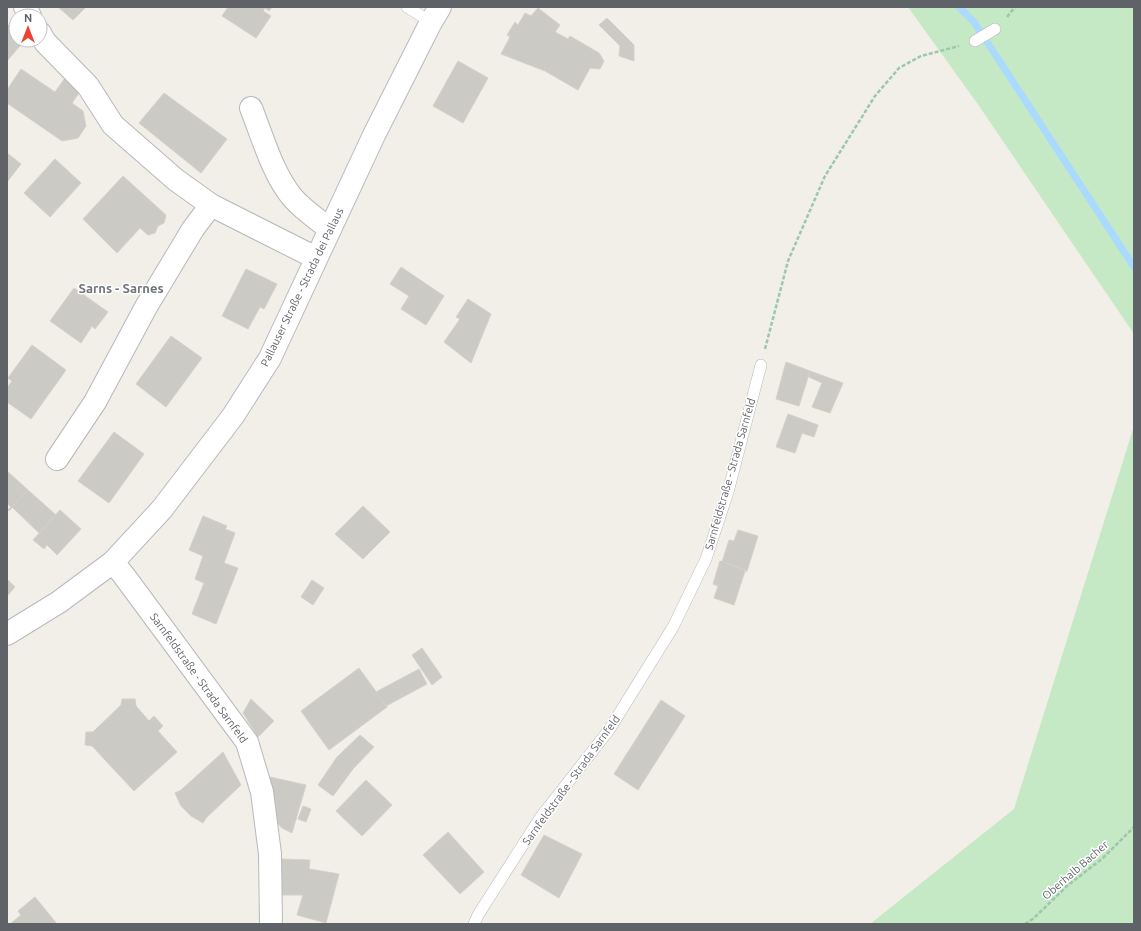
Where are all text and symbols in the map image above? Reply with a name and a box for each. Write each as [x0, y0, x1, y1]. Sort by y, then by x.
north arrow [8, 8, 48, 48]
text: N [24, 12, 32, 24]
street label: Pallauser Straße - Strada dei Pallaus [258, 206, 346, 368]
district label: Sarns - Sarnes [78, 281, 164, 295]
street label: Sarnfeldstraße - Strada Sarnfeld [703, 397, 757, 551]
street label: Sarnfeldstraße - Strada Sarnfeld [148, 611, 250, 745]
street label: Sarnfeldstraße - Strada Sarnfeld [520, 713, 622, 847]
street label: Oberhalb Bacher [1040, 838, 1111, 902]

